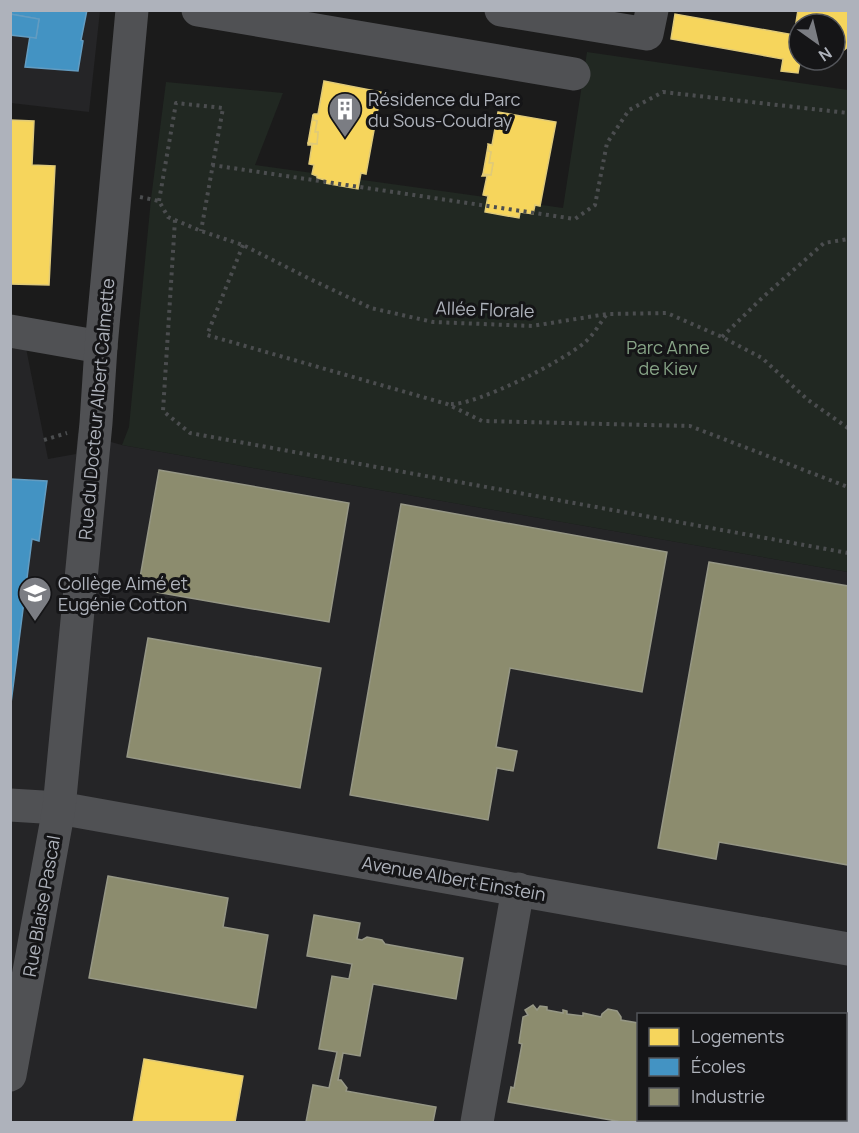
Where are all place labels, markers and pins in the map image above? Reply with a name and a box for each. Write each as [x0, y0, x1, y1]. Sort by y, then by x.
place label: Résidence du Parc du Sous-Coudray [368, 87, 521, 132]
building icon: Résidence du Parc du Sous-Coudray [327, 91, 363, 138]
place label: Collège Aimé et Eugénie Cotton [58, 571, 188, 616]
school or university icon: Collège Aimé et Eugénie Cotton [17, 575, 53, 622]

